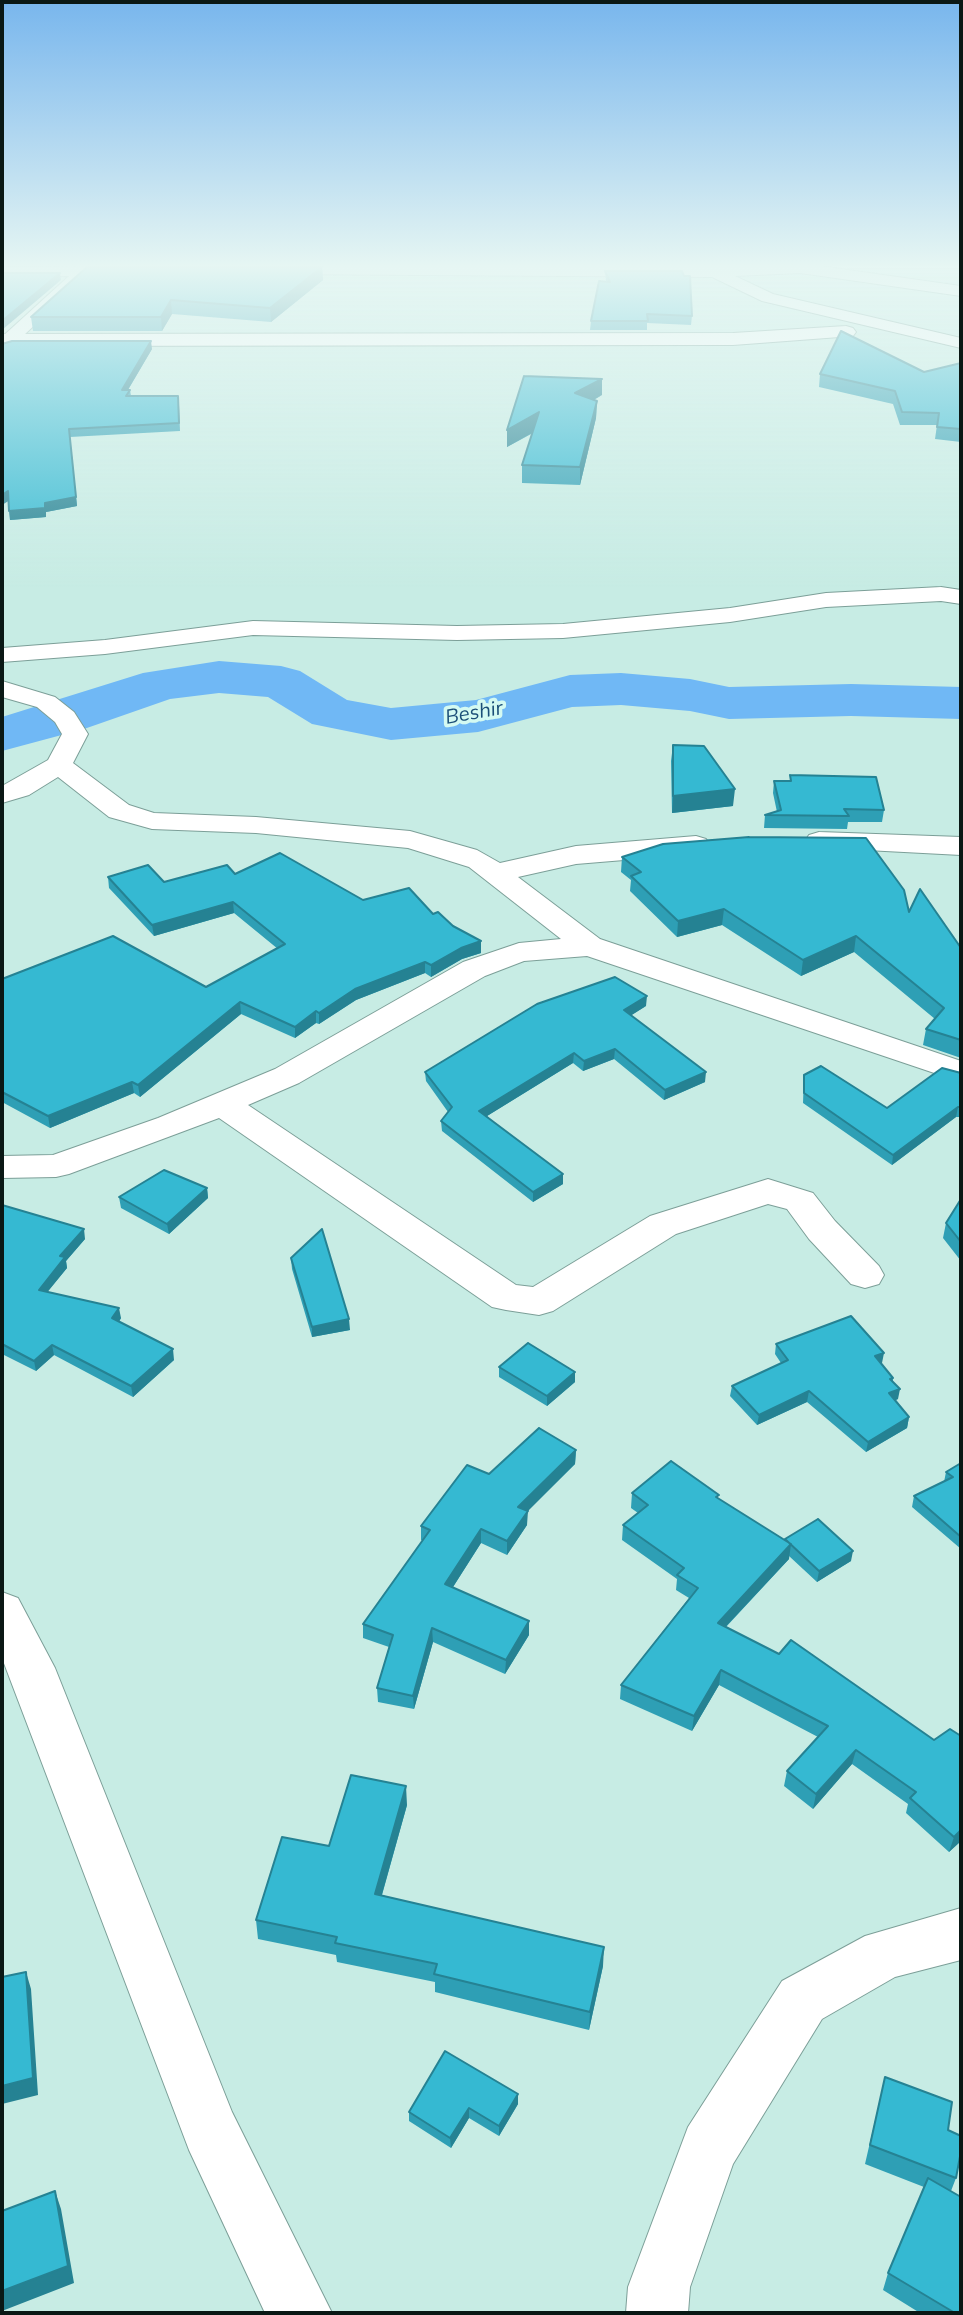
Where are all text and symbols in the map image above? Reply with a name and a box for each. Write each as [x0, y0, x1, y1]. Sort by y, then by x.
water label: Beshir [443, 696, 505, 730]

